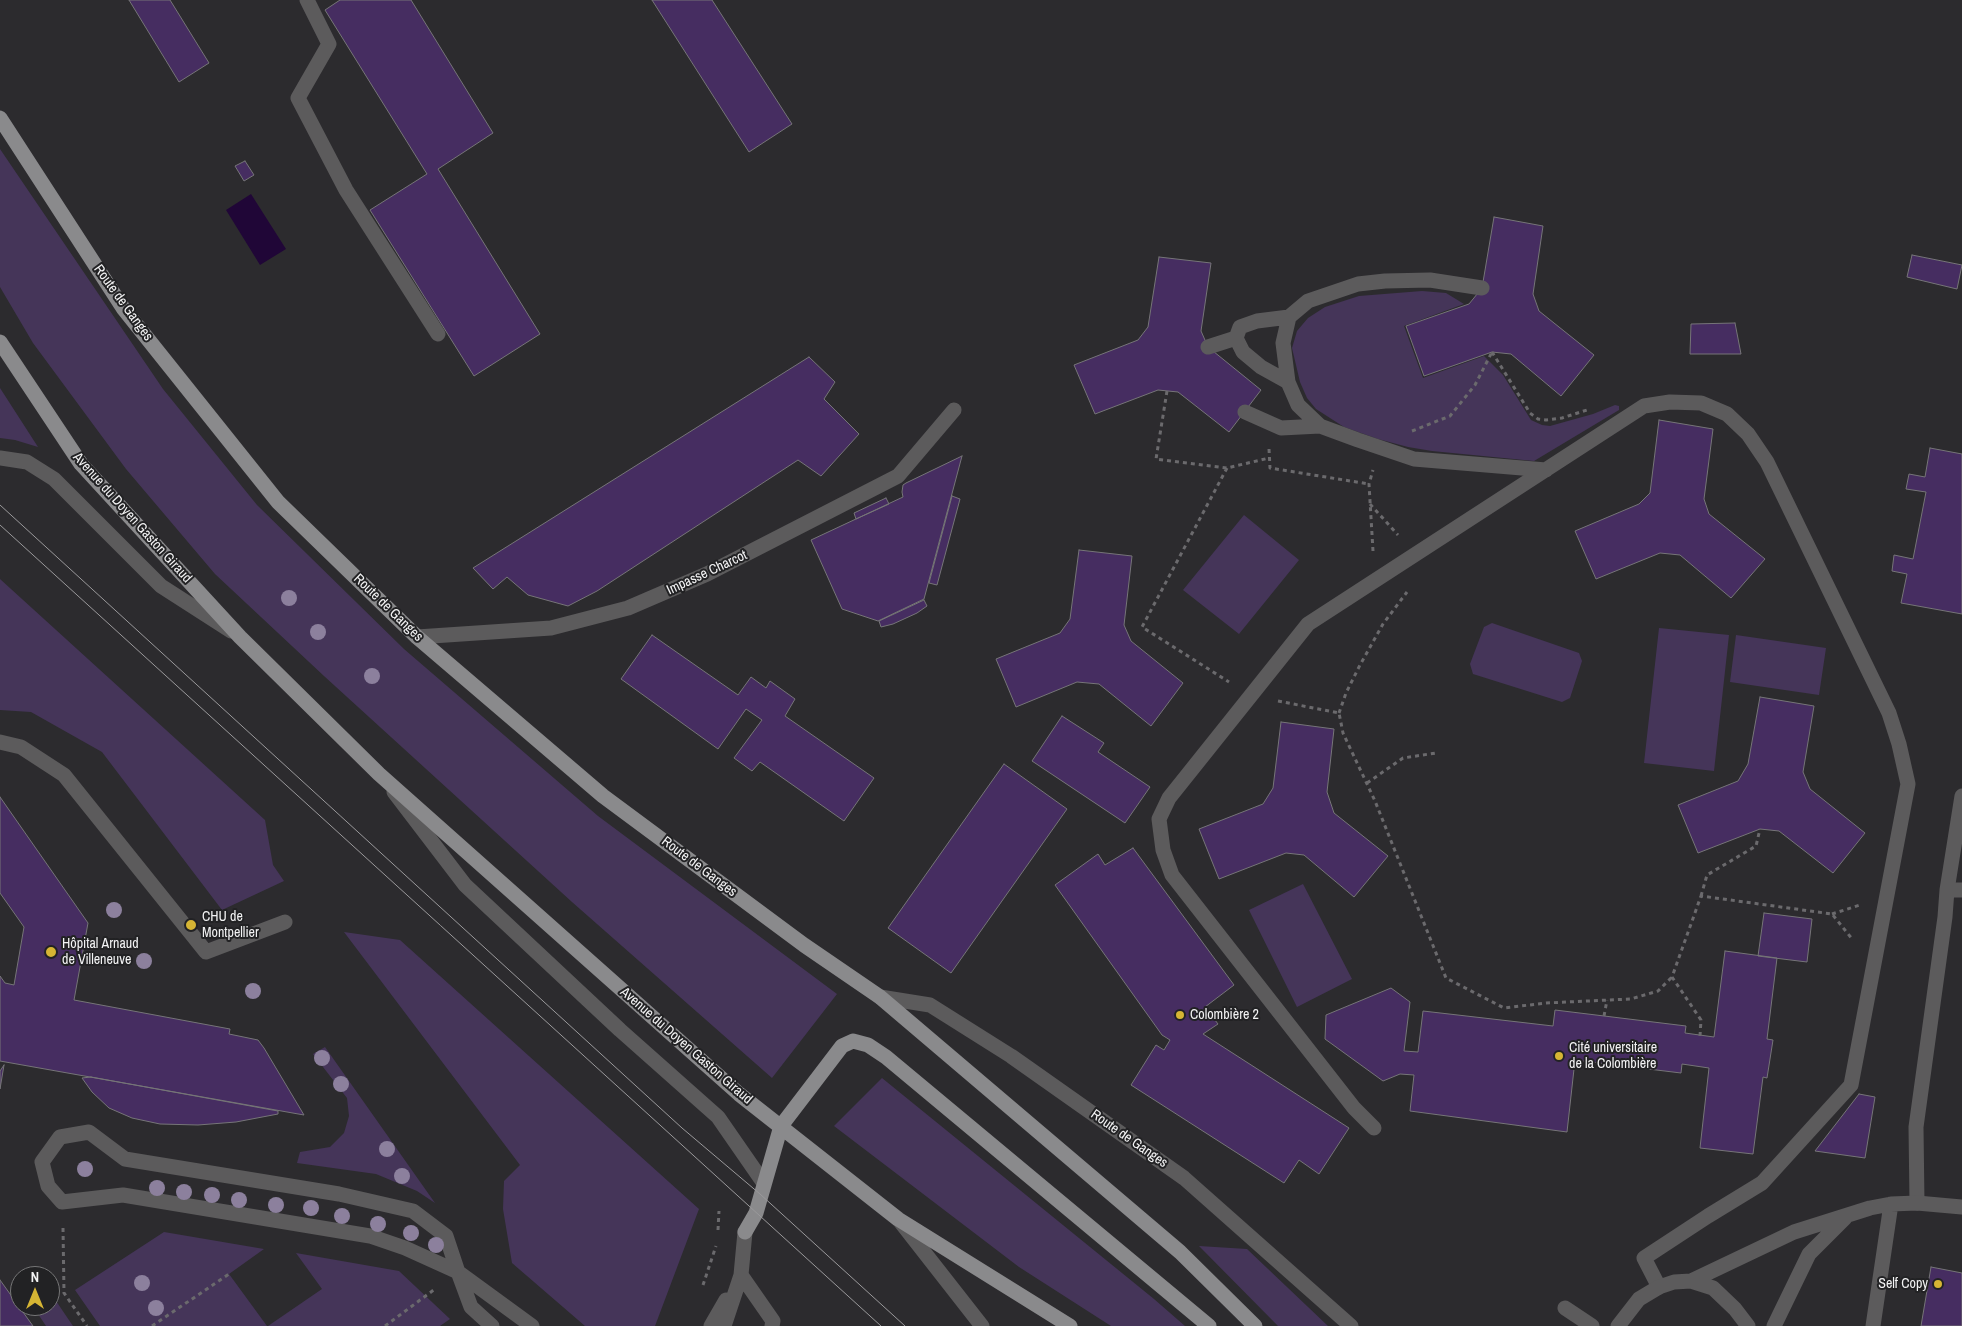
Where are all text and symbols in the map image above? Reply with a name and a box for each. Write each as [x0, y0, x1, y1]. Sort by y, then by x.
street label: Route de Ganges [90, 262, 156, 344]
street label: Avenue du Doyen Gaston Giraud [69, 449, 195, 587]
street label: Impasse Charcot [664, 547, 750, 599]
street label: Route de Ganges [350, 571, 426, 645]
street label: Route de Ganges [658, 833, 740, 901]
place label: CHU de Montpellier [202, 909, 259, 942]
marker: CHU de Montpellier [184, 918, 198, 932]
place label: Hôpital Arnaud de Villeneuve [62, 936, 139, 969]
marker: Hôpital Arnaud de Villeneuve [44, 945, 58, 959]
street label: Avenue du Doyen Gaston Giraud [617, 984, 755, 1108]
place label: Colombière 2 [1190, 1007, 1259, 1023]
marker: Colombière 2 [1174, 1009, 1186, 1021]
place label: Cité universitaire de la Colombière [1569, 1040, 1657, 1072]
marker: Cité universitaire de la Colombière [1553, 1050, 1565, 1062]
street label: Route de Ganges [1087, 1106, 1171, 1172]
north arrow [10, 1266, 60, 1316]
text: N [31, 1268, 39, 1286]
place label: Self Copy [1878, 1276, 1928, 1292]
marker: Self Copy [1932, 1278, 1944, 1290]

